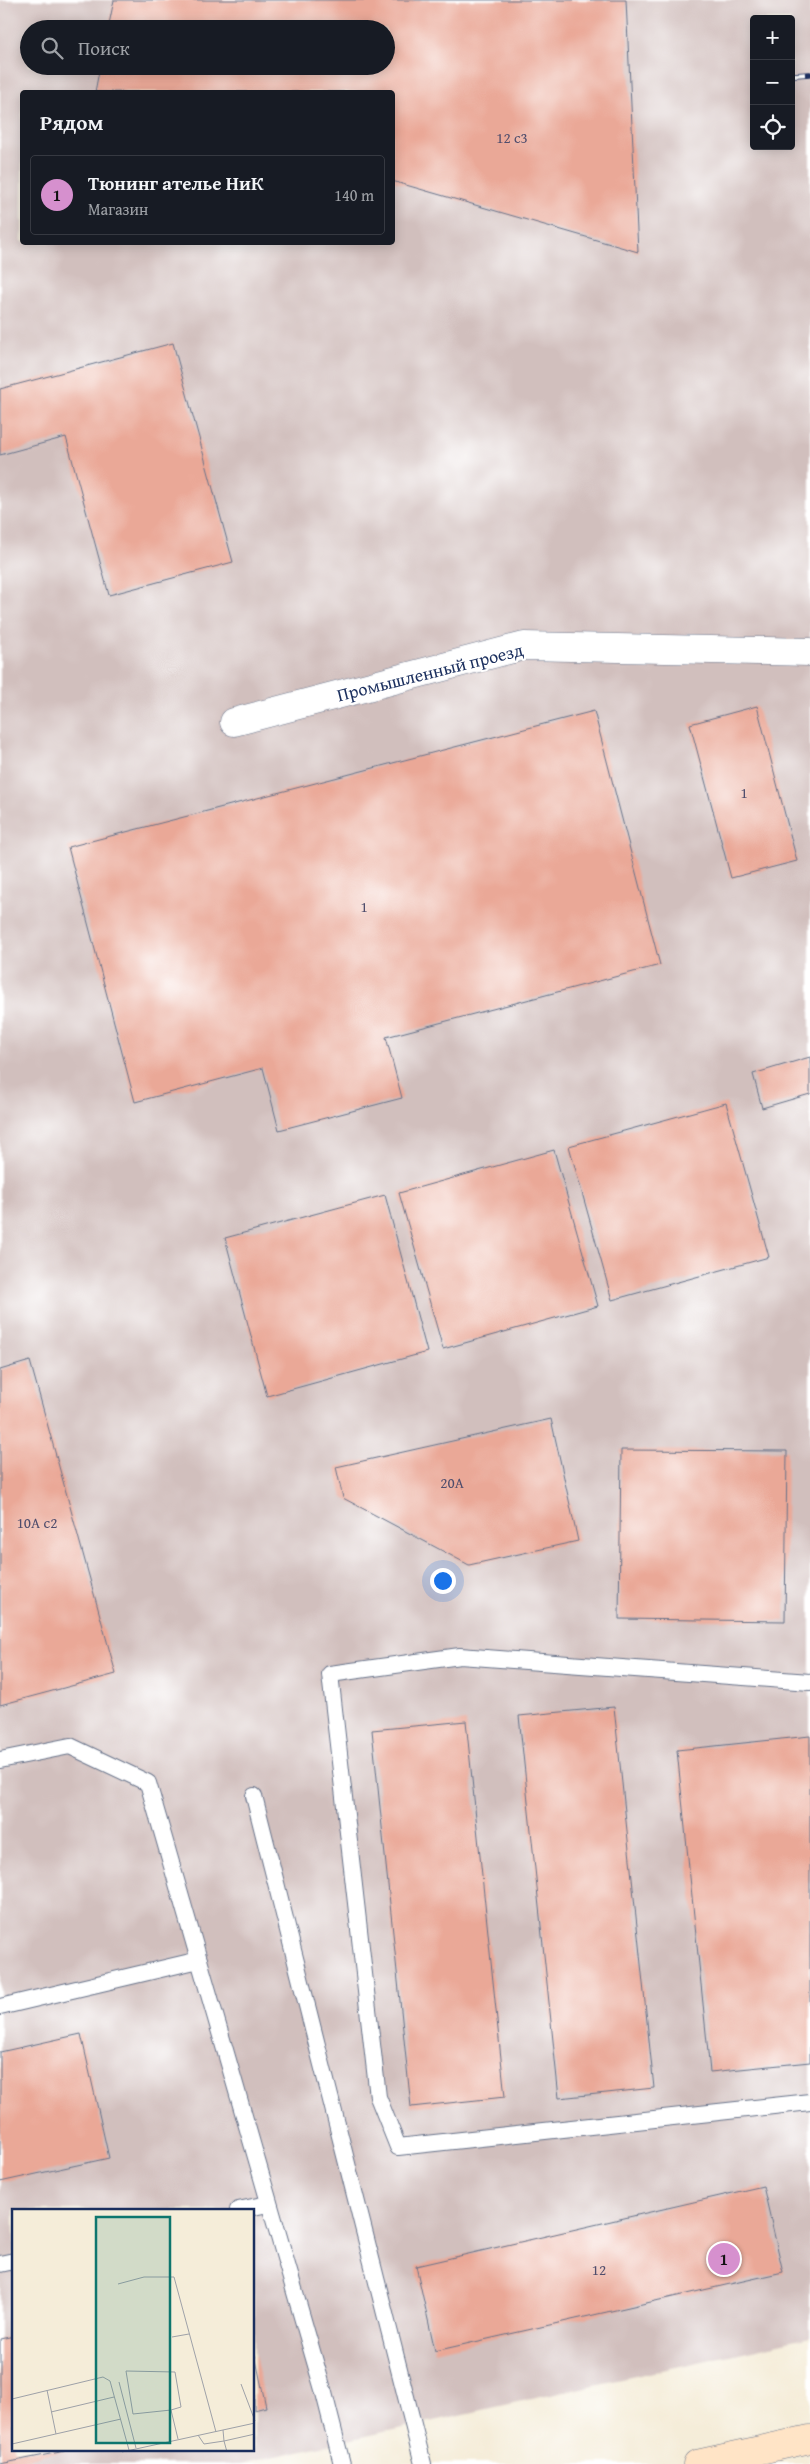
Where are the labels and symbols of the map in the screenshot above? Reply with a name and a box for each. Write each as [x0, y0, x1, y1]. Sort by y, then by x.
house number: 12 с3 [496, 127, 528, 148]
street label: Промышленный проезд [334, 636, 526, 708]
house number: 1 [740, 782, 748, 803]
house number: 1 [360, 896, 368, 917]
house number: 20А [440, 1472, 464, 1493]
house number: 10А с2 [17, 1512, 57, 1533]
your location [430, 1568, 456, 1594]
inset map [12, 2209, 255, 2452]
pin: 1 [708, 2240, 740, 2278]
house number: 12 [592, 2259, 606, 2280]

